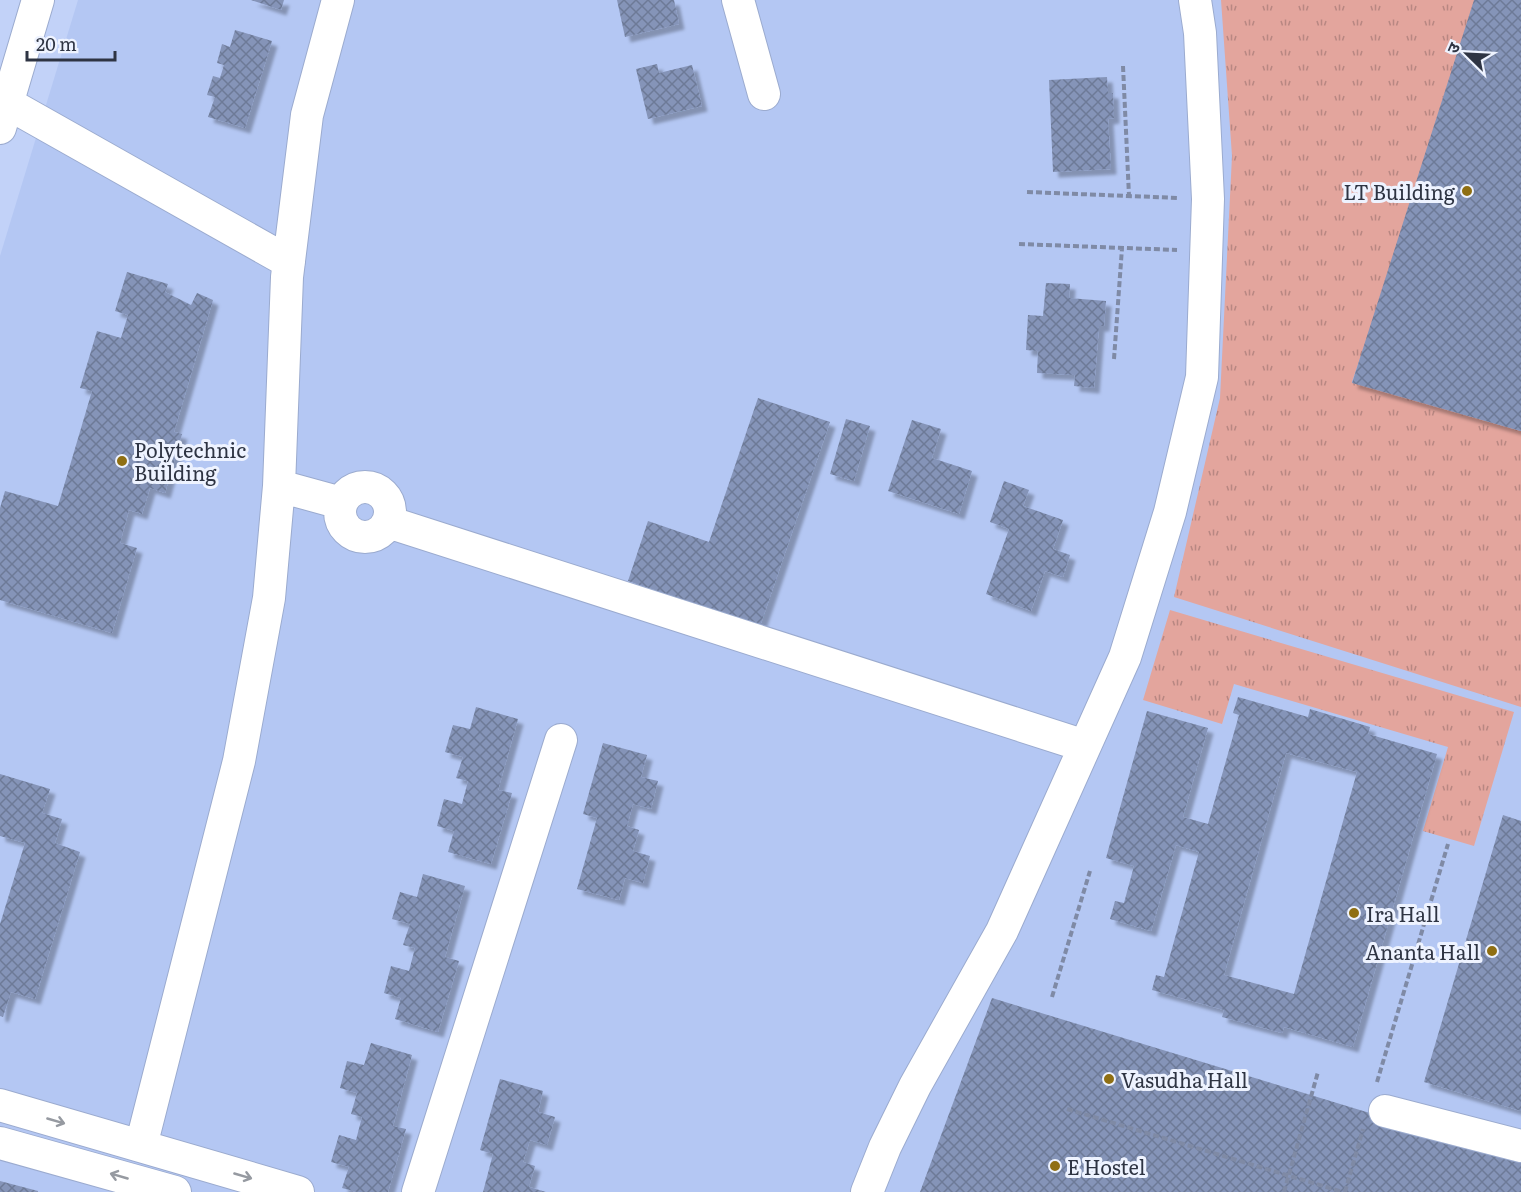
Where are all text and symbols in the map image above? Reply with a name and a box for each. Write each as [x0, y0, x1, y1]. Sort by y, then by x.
scale bar [27, 24, 116, 62]
north arrow [1437, 24, 1497, 84]
text: 20 m [36, 30, 77, 57]
text: उ [1440, 38, 1466, 57]
place label: LT Building [1344, 176, 1456, 206]
marker: LT Building [1460, 184, 1474, 198]
place label: Polytechnic Building [134, 434, 246, 487]
marker: Polytechnic Building [115, 454, 129, 468]
place label: Ira Hall [1366, 898, 1440, 928]
marker: Ira Hall [1347, 906, 1361, 920]
place label: Ananta Hall [1366, 936, 1480, 966]
marker: Ananta Hall [1485, 944, 1499, 958]
place label: Vasudha Hall [1121, 1064, 1248, 1094]
marker: Vasudha Hall [1102, 1072, 1116, 1086]
one-way arrow [46, 1116, 65, 1127]
place label: E Hostel [1067, 1151, 1146, 1181]
marker: E Hostel [1048, 1159, 1062, 1173]
one-way arrow [109, 1170, 128, 1181]
one-way arrow [233, 1171, 252, 1182]

